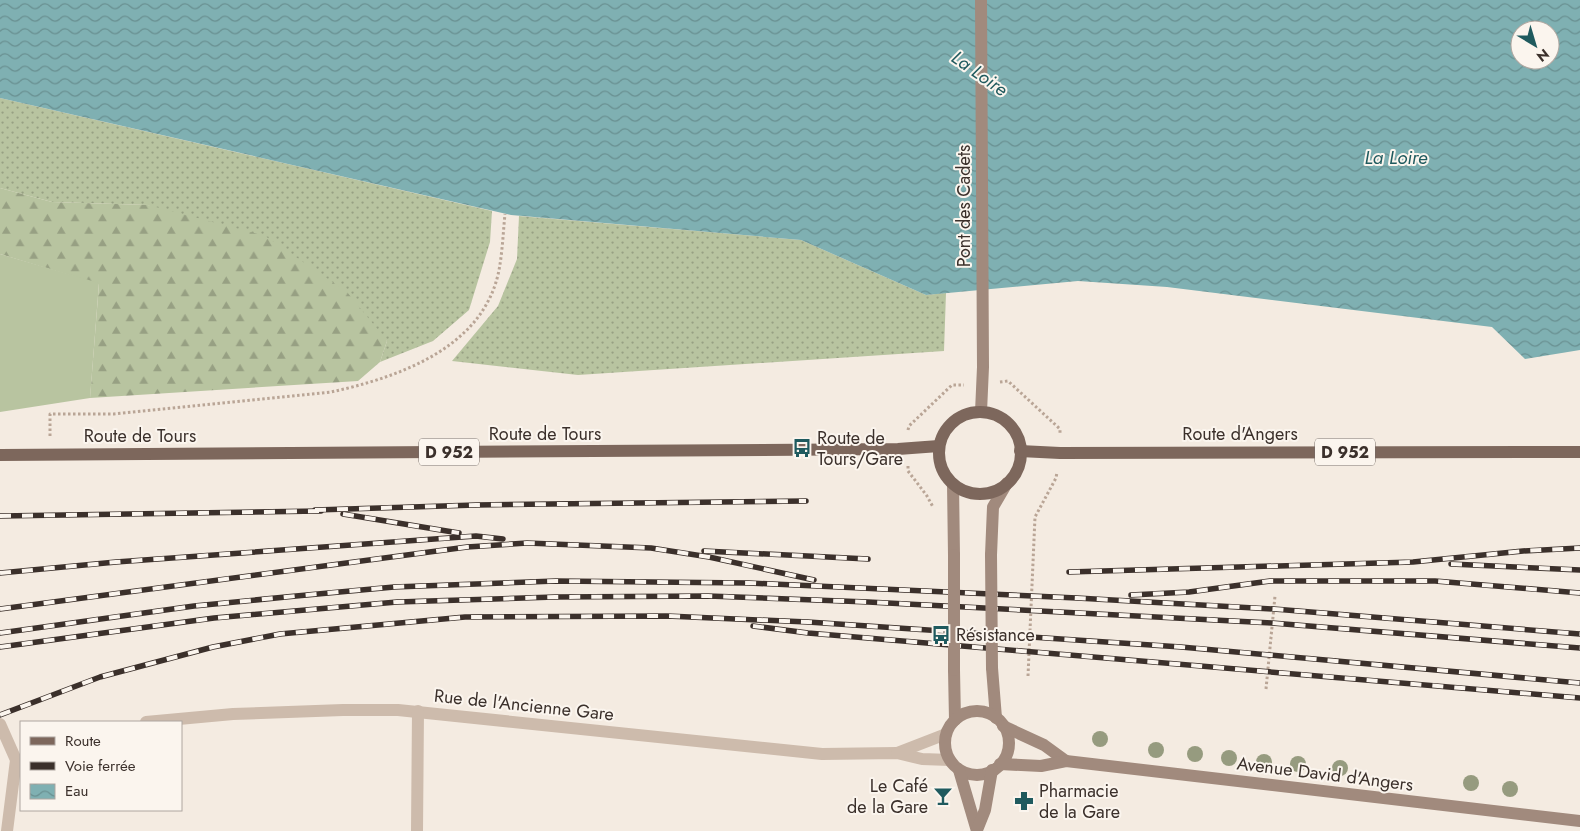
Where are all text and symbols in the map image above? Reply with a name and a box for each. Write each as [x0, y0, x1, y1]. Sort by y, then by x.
north arrow [1510, 20, 1560, 70]
water label: La Loire [946, 44, 1014, 103]
text: N [1532, 44, 1554, 67]
water label: La Loire [1364, 144, 1428, 171]
street label: Pont des Cadets [951, 145, 977, 267]
street label: Route de Tours [489, 421, 601, 447]
street label: Route d'Angers [1182, 421, 1298, 447]
street label: Route de Tours [84, 423, 196, 449]
place label: Route de Tours/Gare [817, 425, 903, 472]
bus stop icon: Route de Tours/Gare [791, 437, 813, 459]
road number: D 952 [419, 438, 479, 466]
road number: D 952 [1315, 438, 1375, 466]
place label: Résistance [956, 622, 1035, 648]
bus stop icon: Résistance [930, 624, 952, 646]
street label: Rue de l'Ancienne Gare [433, 683, 615, 727]
legend [20, 721, 182, 811]
text: Route [65, 730, 101, 752]
street label: Avenue David d'Angers [1235, 750, 1415, 798]
text: Voie ferrée [65, 755, 136, 777]
place label: Le Café de la Gare [847, 773, 928, 820]
place label: Pharmacie de la Gare [1039, 778, 1120, 825]
text: Eau [65, 780, 88, 802]
bar icon: Le Café de la Gare [932, 785, 954, 807]
pharmacy icon: Pharmacie de la Gare [1013, 790, 1035, 812]

